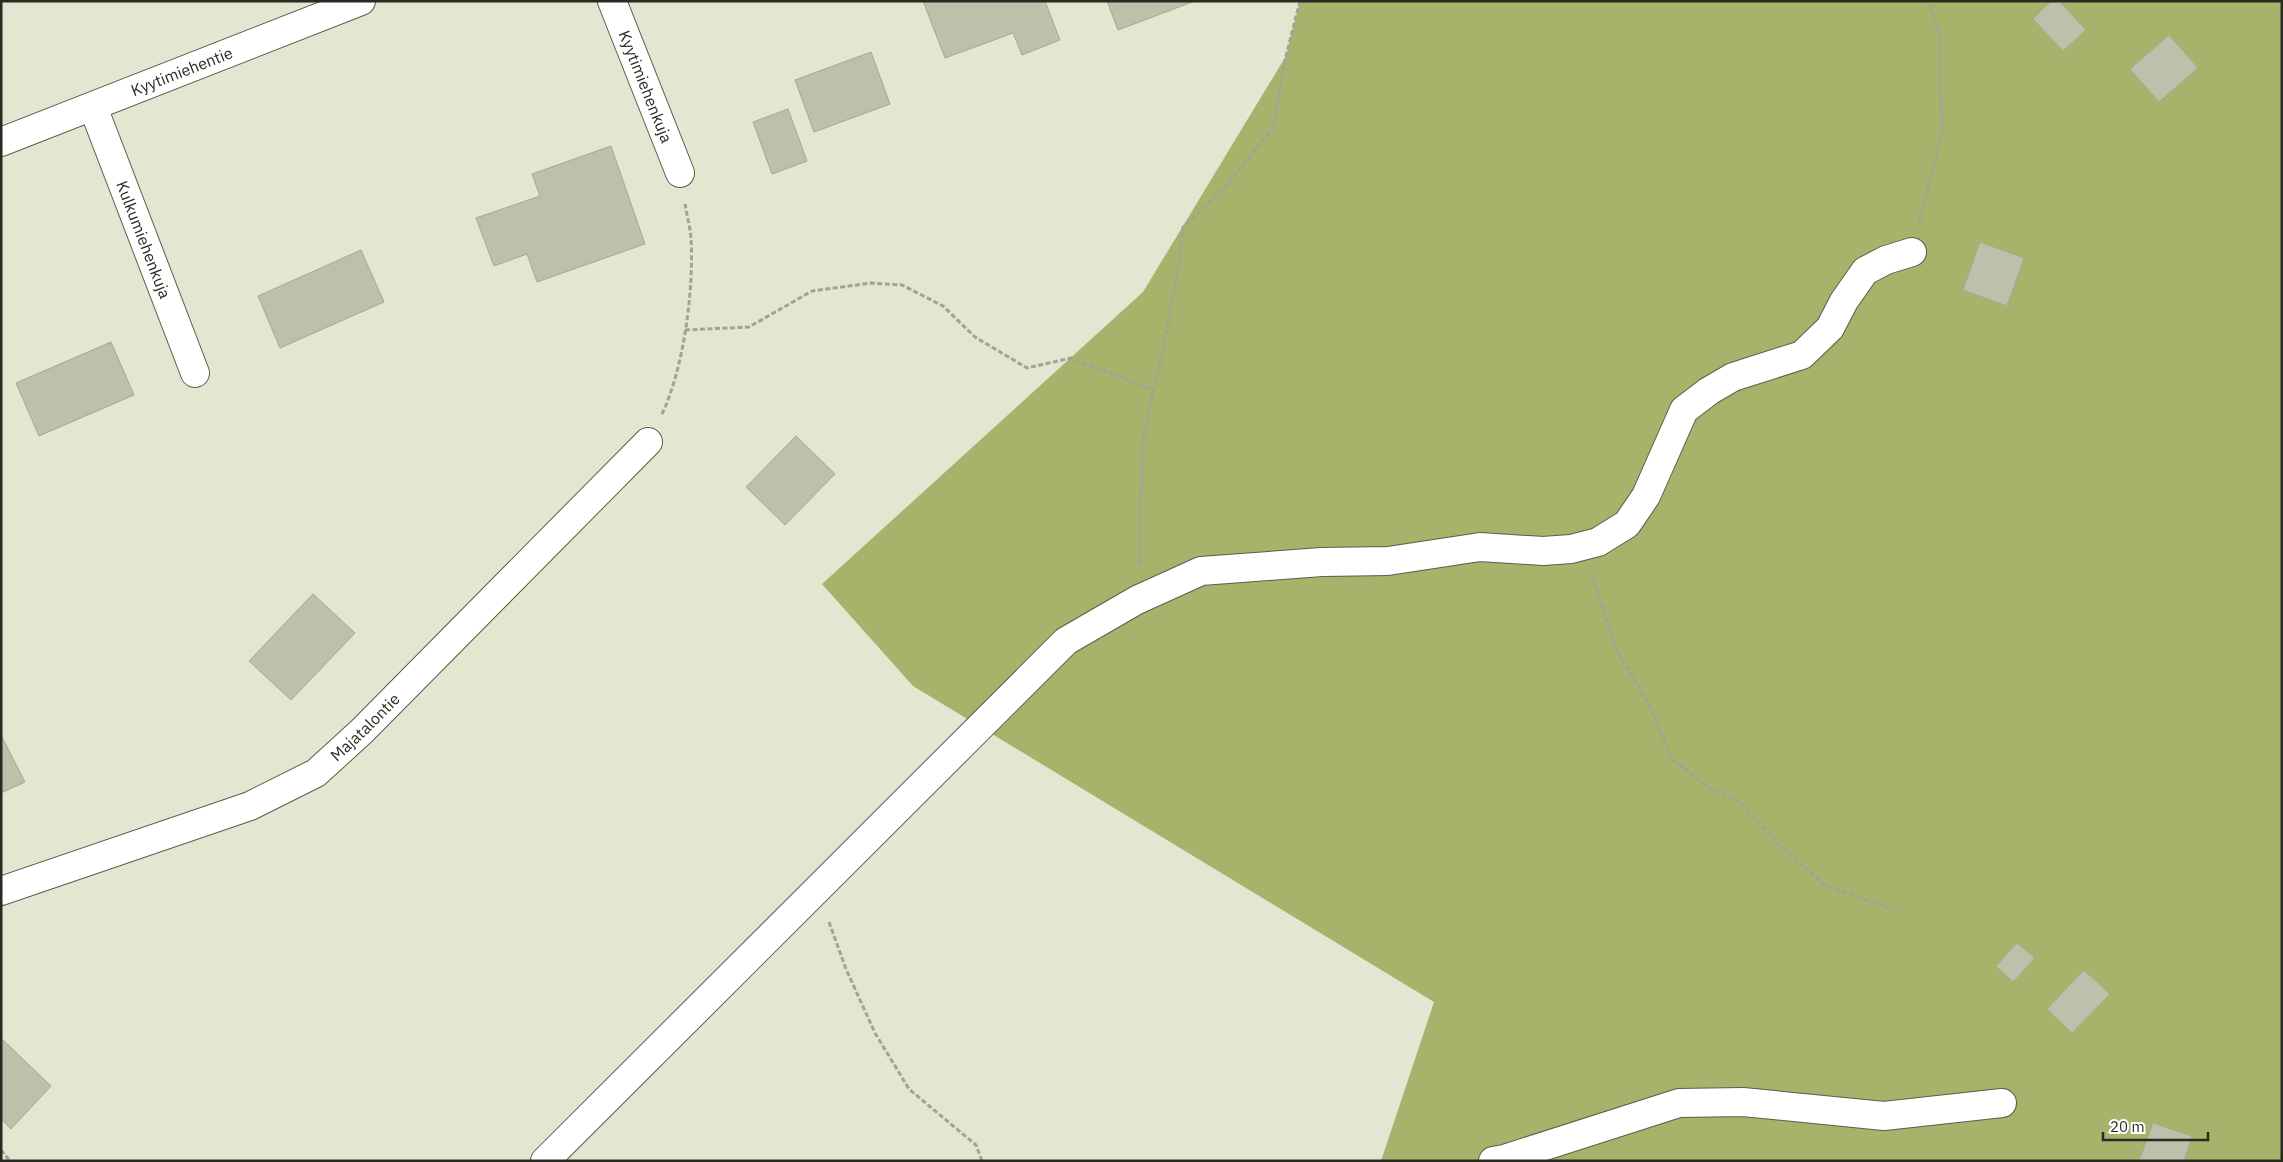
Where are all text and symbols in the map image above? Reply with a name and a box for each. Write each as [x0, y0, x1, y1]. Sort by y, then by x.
street label: Kyytimiehenkuja [615, 27, 677, 146]
street label: Kyytimiehentie [128, 42, 236, 100]
street label: Kulkumiehenkuja [112, 178, 176, 302]
street label: Majatalontie [326, 689, 404, 765]
scale bar [2103, 1110, 2208, 1142]
text: 20 m [2110, 1117, 2145, 1136]

